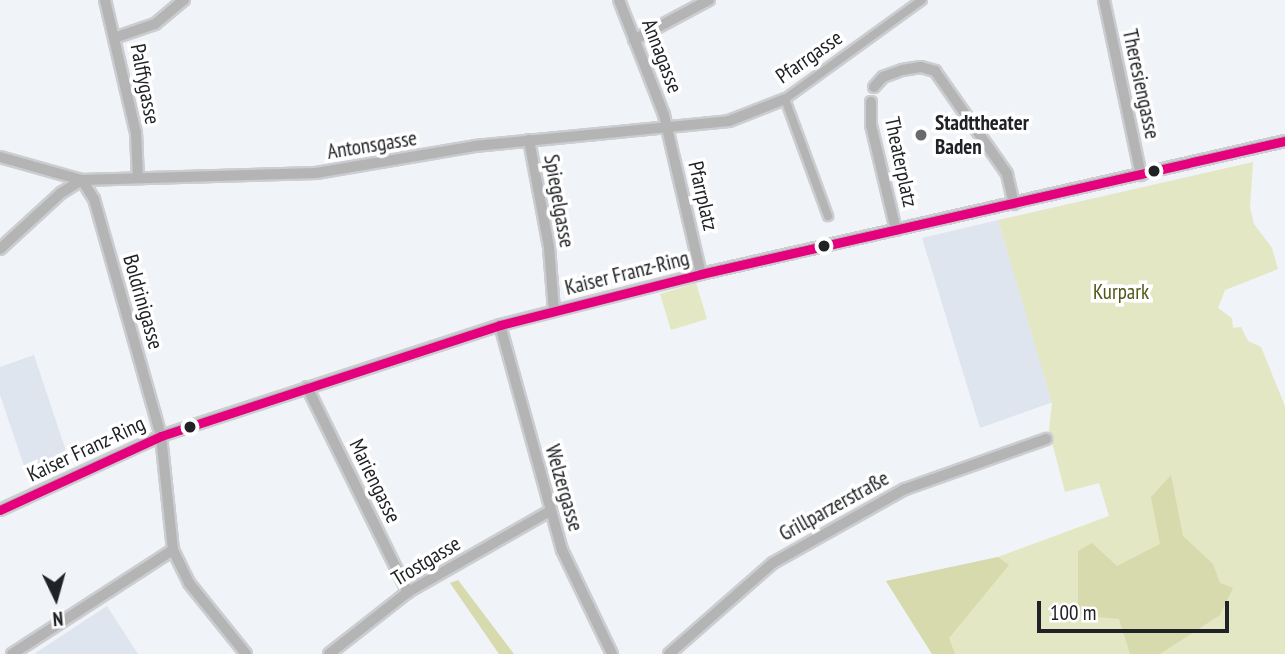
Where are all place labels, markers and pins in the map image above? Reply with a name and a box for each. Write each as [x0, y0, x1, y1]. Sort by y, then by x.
place label: Stadttheater Baden [935, 110, 1029, 160]
marker: Stadttheater Baden [913, 127, 929, 143]
unlabelled marker [1147, 164, 1161, 178]
unlabelled marker [817, 239, 831, 253]
unlabelled marker [183, 420, 197, 434]

